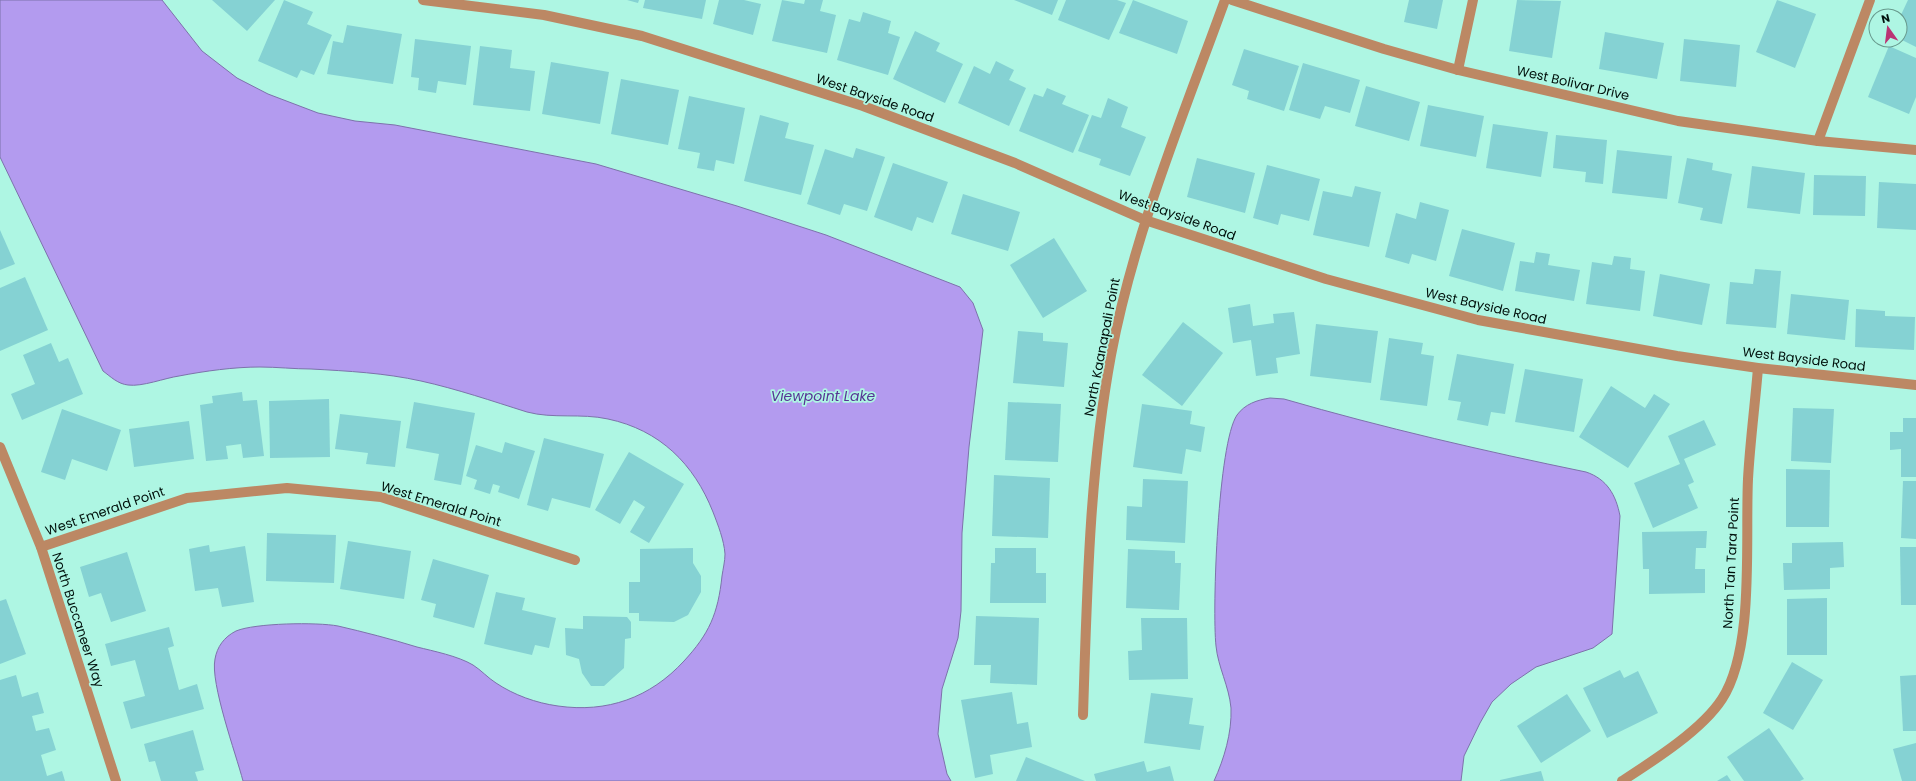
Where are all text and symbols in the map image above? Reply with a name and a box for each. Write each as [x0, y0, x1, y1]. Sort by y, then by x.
north arrow [1868, 8, 1908, 48]
text: N [1880, 10, 1892, 27]
street label: West Bolivar Drive [1515, 61, 1631, 105]
street label: West Bayside Road [813, 69, 937, 127]
street label: West Bayside Road [1116, 185, 1238, 245]
street label: North Kaanapali Point [1079, 276, 1125, 418]
street label: West Bayside Road [1423, 283, 1549, 329]
street label: West Bayside Road [1741, 342, 1867, 376]
water label: Viewpoint Lake [771, 386, 876, 406]
street label: West Emerald Point [378, 477, 504, 531]
street label: West Emerald Point [43, 482, 167, 540]
street label: North Tan Tara Point [1718, 497, 1744, 629]
street label: North Buccaneer Way [47, 550, 109, 691]

